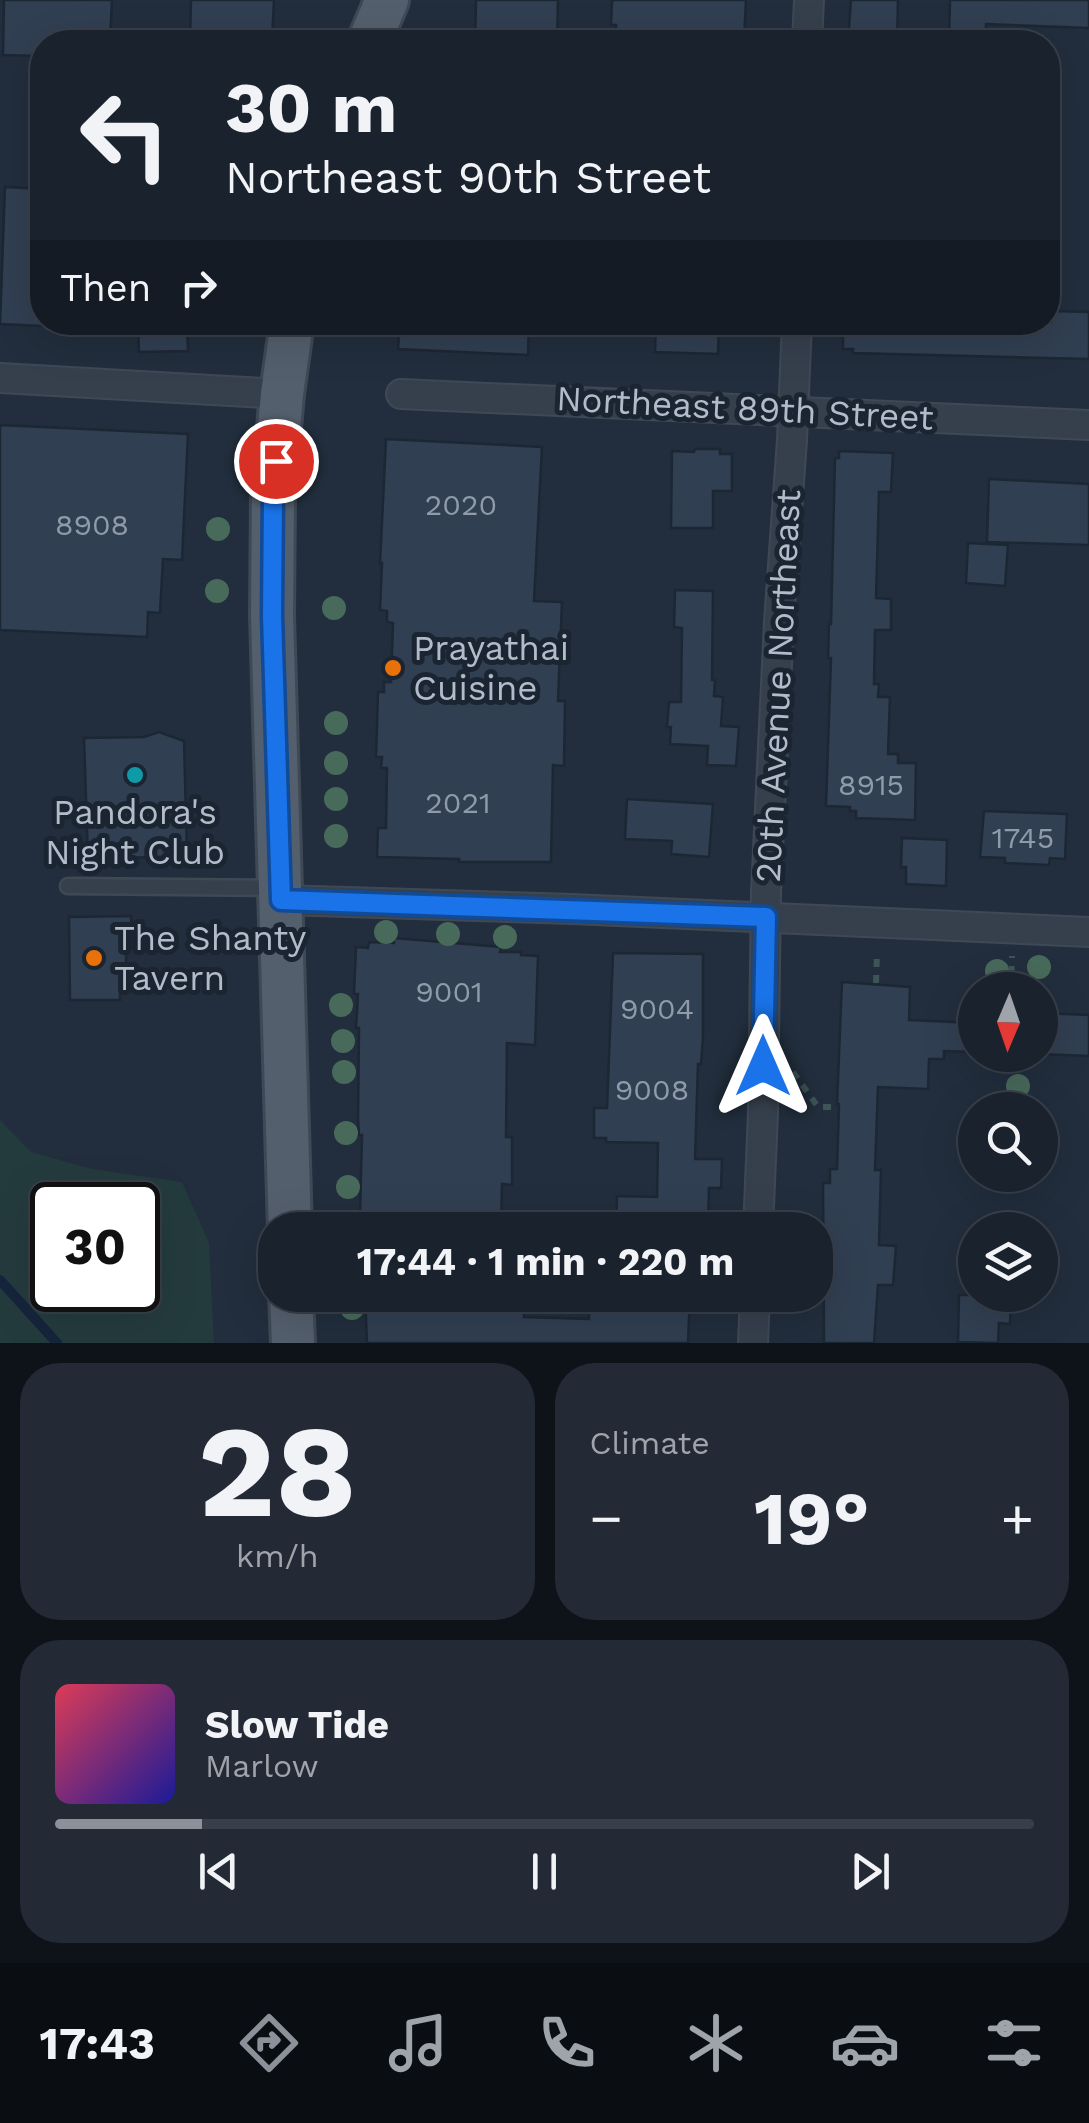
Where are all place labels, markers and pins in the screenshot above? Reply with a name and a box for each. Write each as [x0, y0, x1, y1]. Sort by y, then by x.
pin [234, 419, 319, 504]
place label: Prayathai Cuisine [413, 627, 569, 709]
marker: Prayathai Cuisine [382, 657, 404, 679]
marker: Pandora's Night Club [124, 764, 146, 786]
place label: Pandora's Night Club [45, 791, 225, 873]
place label: The Shanty Tavern [114, 917, 306, 999]
marker: The Shanty Tavern [83, 947, 105, 969]

